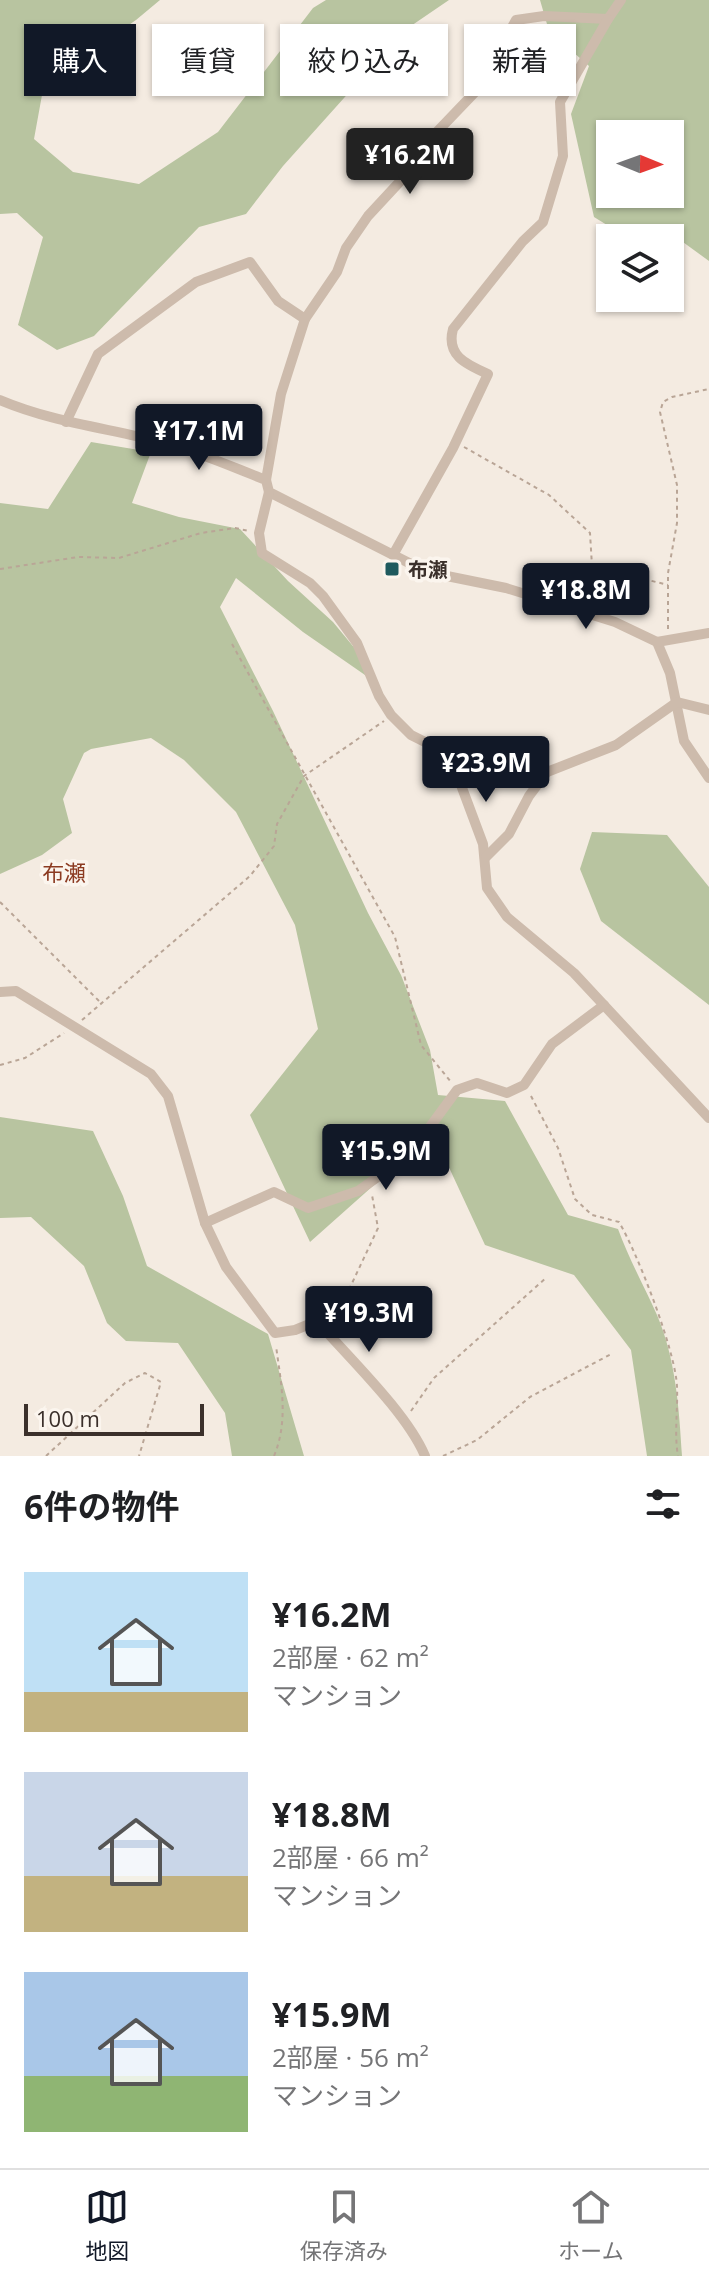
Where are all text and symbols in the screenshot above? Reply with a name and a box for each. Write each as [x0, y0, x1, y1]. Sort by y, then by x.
chip: 購入 [24, 24, 136, 96]
chip: 賃貸 [152, 24, 264, 96]
chip: 絞り込み [280, 24, 448, 96]
chip: 新着 [464, 24, 576, 96]
north arrow [596, 120, 684, 208]
map controls [596, 120, 684, 312]
pin: ¥16.2M [345, 128, 475, 196]
text: ¥16.2M [364, 136, 456, 172]
button: layers [596, 224, 684, 312]
pin: ¥17.1M [134, 404, 264, 472]
text: ¥17.1M [153, 412, 245, 448]
place label: 布瀬 [408, 556, 448, 583]
marker: 布瀬 [383, 560, 401, 578]
pin: ¥18.8M [521, 563, 651, 631]
text: ¥18.8M [540, 571, 632, 607]
pin: ¥23.9M [421, 736, 551, 804]
text: ¥23.9M [440, 744, 532, 780]
district label: 布瀬 [42, 857, 86, 887]
pin: ¥15.9M [321, 1124, 451, 1192]
text: ¥15.9M [340, 1132, 432, 1168]
pin: ¥19.3M [304, 1286, 434, 1354]
text: ¥19.3M [323, 1294, 415, 1330]
scale bar [24, 1400, 204, 1436]
text: 100 m [36, 1403, 100, 1433]
icon: filters [641, 1482, 685, 1526]
text: 6件の物件 [24, 1483, 179, 1529]
text: ¥16.2M [272, 1591, 392, 1637]
icon: home [88, 1604, 184, 1700]
text: 2部屋 · 62 m² [272, 1639, 429, 1675]
text: マンション [272, 1677, 402, 1713]
text: ¥18.8M [272, 1791, 392, 1837]
icon: home [88, 1804, 184, 1900]
text: 2部屋 · 66 m² [272, 1839, 429, 1875]
text: マンション [272, 1877, 402, 1913]
text: ¥15.9M [272, 1991, 392, 2037]
icon: home [88, 2004, 184, 2100]
text: 2部屋 · 56 m² [272, 2039, 429, 2075]
text: マンション [272, 2077, 402, 2113]
tab: 地図 [85, 2185, 129, 2265]
tab: 保存済み [300, 2185, 388, 2265]
tab: ホーム [558, 2185, 624, 2265]

